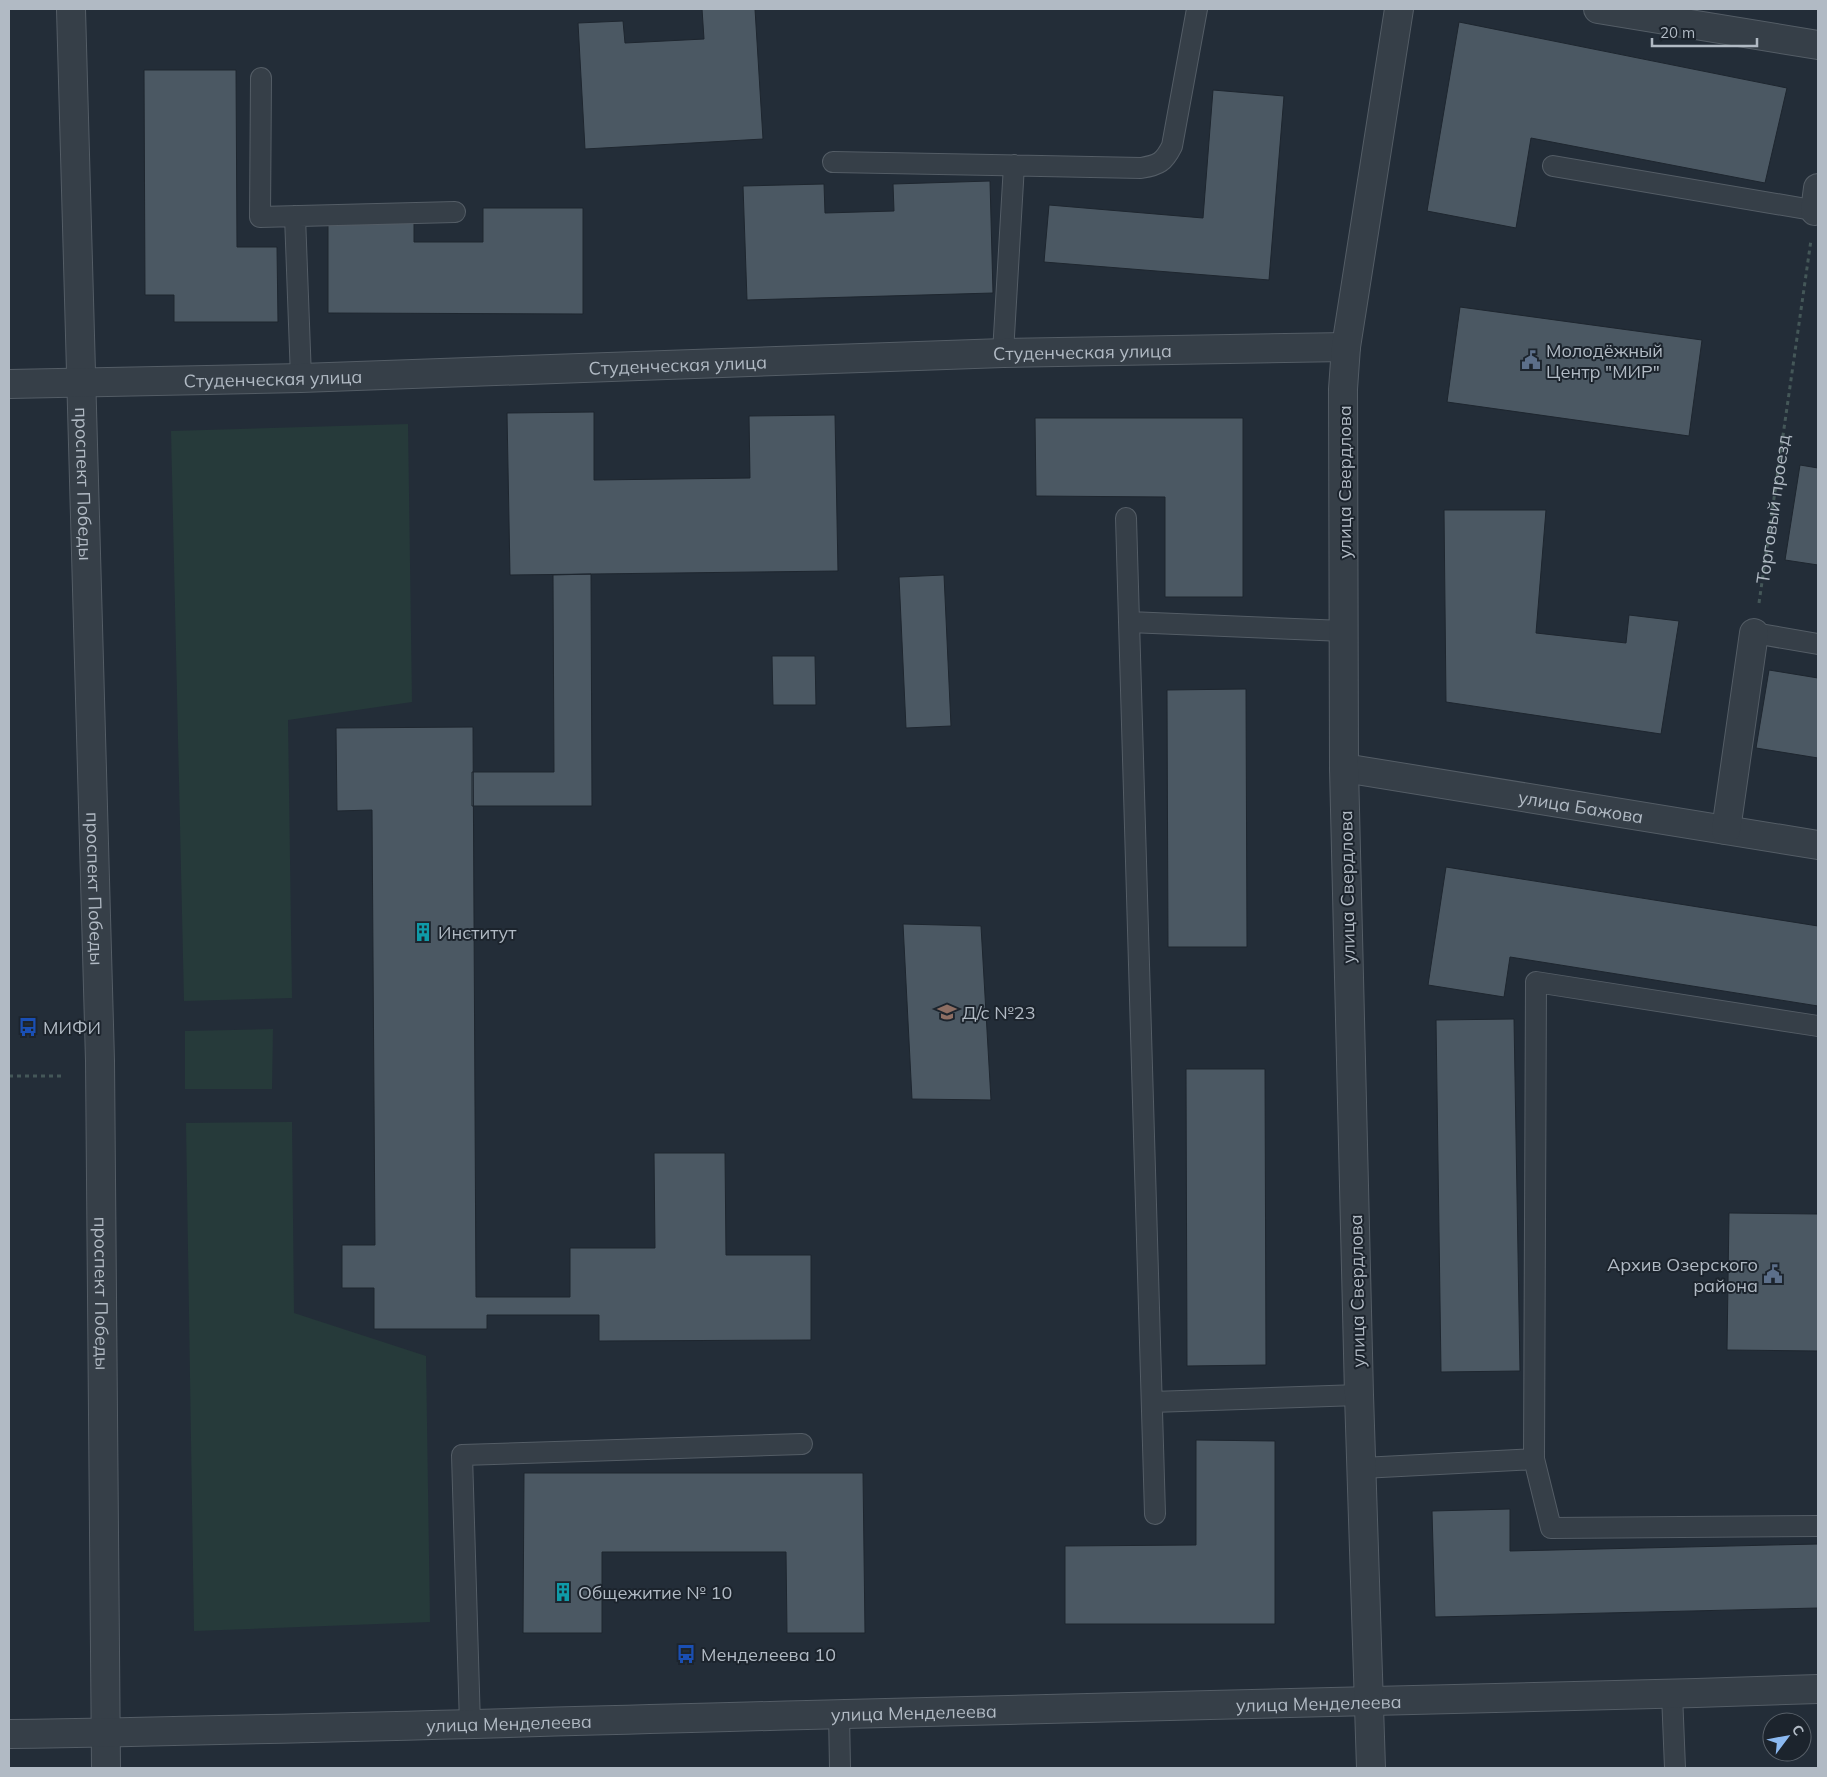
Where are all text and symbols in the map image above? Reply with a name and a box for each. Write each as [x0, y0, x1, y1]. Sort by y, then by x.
scale bar [1652, 15, 1757, 47]
text: 20 m [1660, 23, 1695, 42]
street label: Студенческая улица [993, 339, 1172, 365]
place label: Молодёжный Центр "МИР" [1546, 339, 1663, 383]
public building icon: Молодёжный Центр "МИР" [1520, 349, 1542, 371]
street label: Студенческая улица [588, 350, 767, 379]
street label: Студенческая улица [183, 364, 363, 392]
street label: улица Свердлова [1333, 405, 1356, 559]
street label: проспект Победы [70, 407, 98, 561]
street label: Торговый проезд [1750, 433, 1795, 585]
street label: улица Бажова [1517, 785, 1645, 828]
street label: улица Свердлова [1334, 810, 1360, 964]
street label: проспект Победы [82, 812, 109, 966]
building icon: Институт [412, 921, 434, 943]
place label: Институт [438, 921, 517, 944]
school or university icon: Д/с №23 [936, 1001, 958, 1023]
place label: Д/с №23 [962, 1001, 1035, 1024]
bus stop icon: МИФИ [17, 1016, 39, 1038]
place label: МИФИ [43, 1016, 101, 1039]
street label: улица Свердлова [1344, 1214, 1370, 1368]
street label: проспект Победы [90, 1217, 114, 1371]
place label: Архив Озерского района [1607, 1253, 1758, 1297]
public building icon: Архив Озерского района [1762, 1263, 1784, 1285]
building icon: Общежитие № 10 [552, 1581, 574, 1603]
place label: Общежитие № 10 [578, 1581, 732, 1604]
bus stop icon: Менделеева 10 [675, 1643, 697, 1665]
place label: Менделеева 10 [701, 1643, 836, 1666]
street label: улица Менделеева [1236, 1689, 1402, 1716]
street label: улица Менделеева [831, 1699, 997, 1726]
street label: улица Менделеева [426, 1709, 592, 1737]
north arrow [1762, 1712, 1812, 1762]
text: С [1788, 1721, 1808, 1739]

